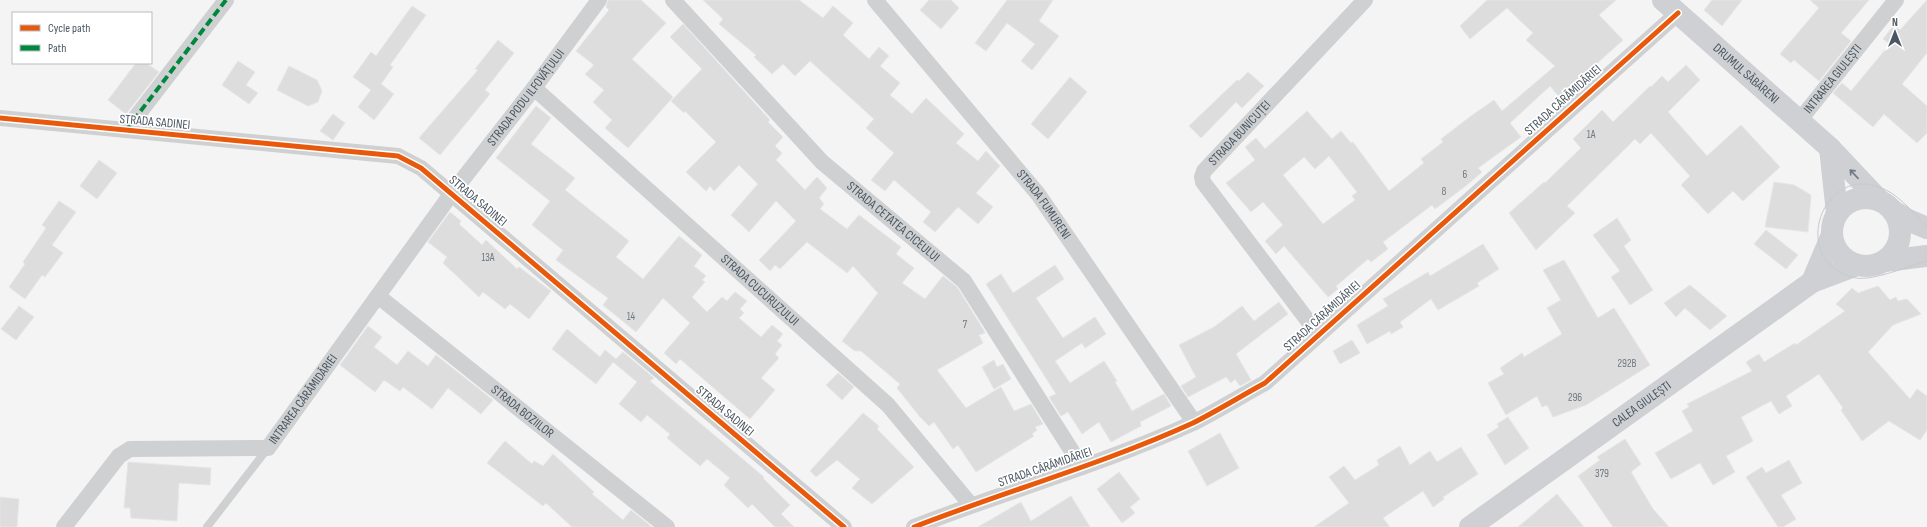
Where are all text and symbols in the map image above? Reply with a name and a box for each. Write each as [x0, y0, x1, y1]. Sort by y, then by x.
legend [12, 12, 152, 64]
north arrow [1875, 12, 1915, 52]
text: N [1892, 16, 1898, 29]
text: Cycle path [48, 21, 90, 36]
street label: DRUMUL SĂBĂRENI [1710, 40, 1782, 107]
text: Path [48, 41, 66, 56]
street label: INTRAREA GIULEȘTI [1800, 41, 1865, 117]
street label: STRADA PODU ILFOVĂȚULUI [484, 46, 568, 149]
street label: STRADA CĂRĂMIDĂRIEI [1521, 61, 1605, 139]
street label: STRADA BUNICUȚEI [1205, 97, 1274, 169]
street label: STRADA SADINEI [119, 111, 191, 133]
house number: 1A [1587, 128, 1596, 141]
street label: STRADA FUMURENI [1013, 166, 1074, 242]
house number: 6 [1463, 168, 1468, 181]
one-way arrow [1849, 169, 1859, 179]
street label: STRADA SADINEI [446, 172, 510, 230]
street label: STRADA CETATEA CICEULUI [843, 178, 943, 265]
house number: 8 [1442, 185, 1447, 198]
house number: 13A [481, 251, 495, 264]
street label: STRADA CUCURUZULUI [717, 251, 802, 329]
street label: STRADA CĂRĂMIDĂRIEI [1280, 277, 1364, 355]
house number: 14 [627, 310, 636, 323]
house number: 7 [963, 318, 968, 331]
street label: INTRAREA CĂRĂMIDĂRIEI [265, 351, 341, 447]
house number: 292B [1618, 357, 1637, 370]
street label: CALEA GIULEȘTI [1609, 378, 1674, 431]
street label: STRADA BOZIILOR [488, 382, 557, 441]
street label: STRADA SADINEI [693, 382, 757, 440]
house number: 296 [1568, 391, 1582, 404]
street label: STRADA CĂRĂMIDĂRIEI [996, 443, 1094, 491]
house number: 379 [1595, 467, 1609, 480]

